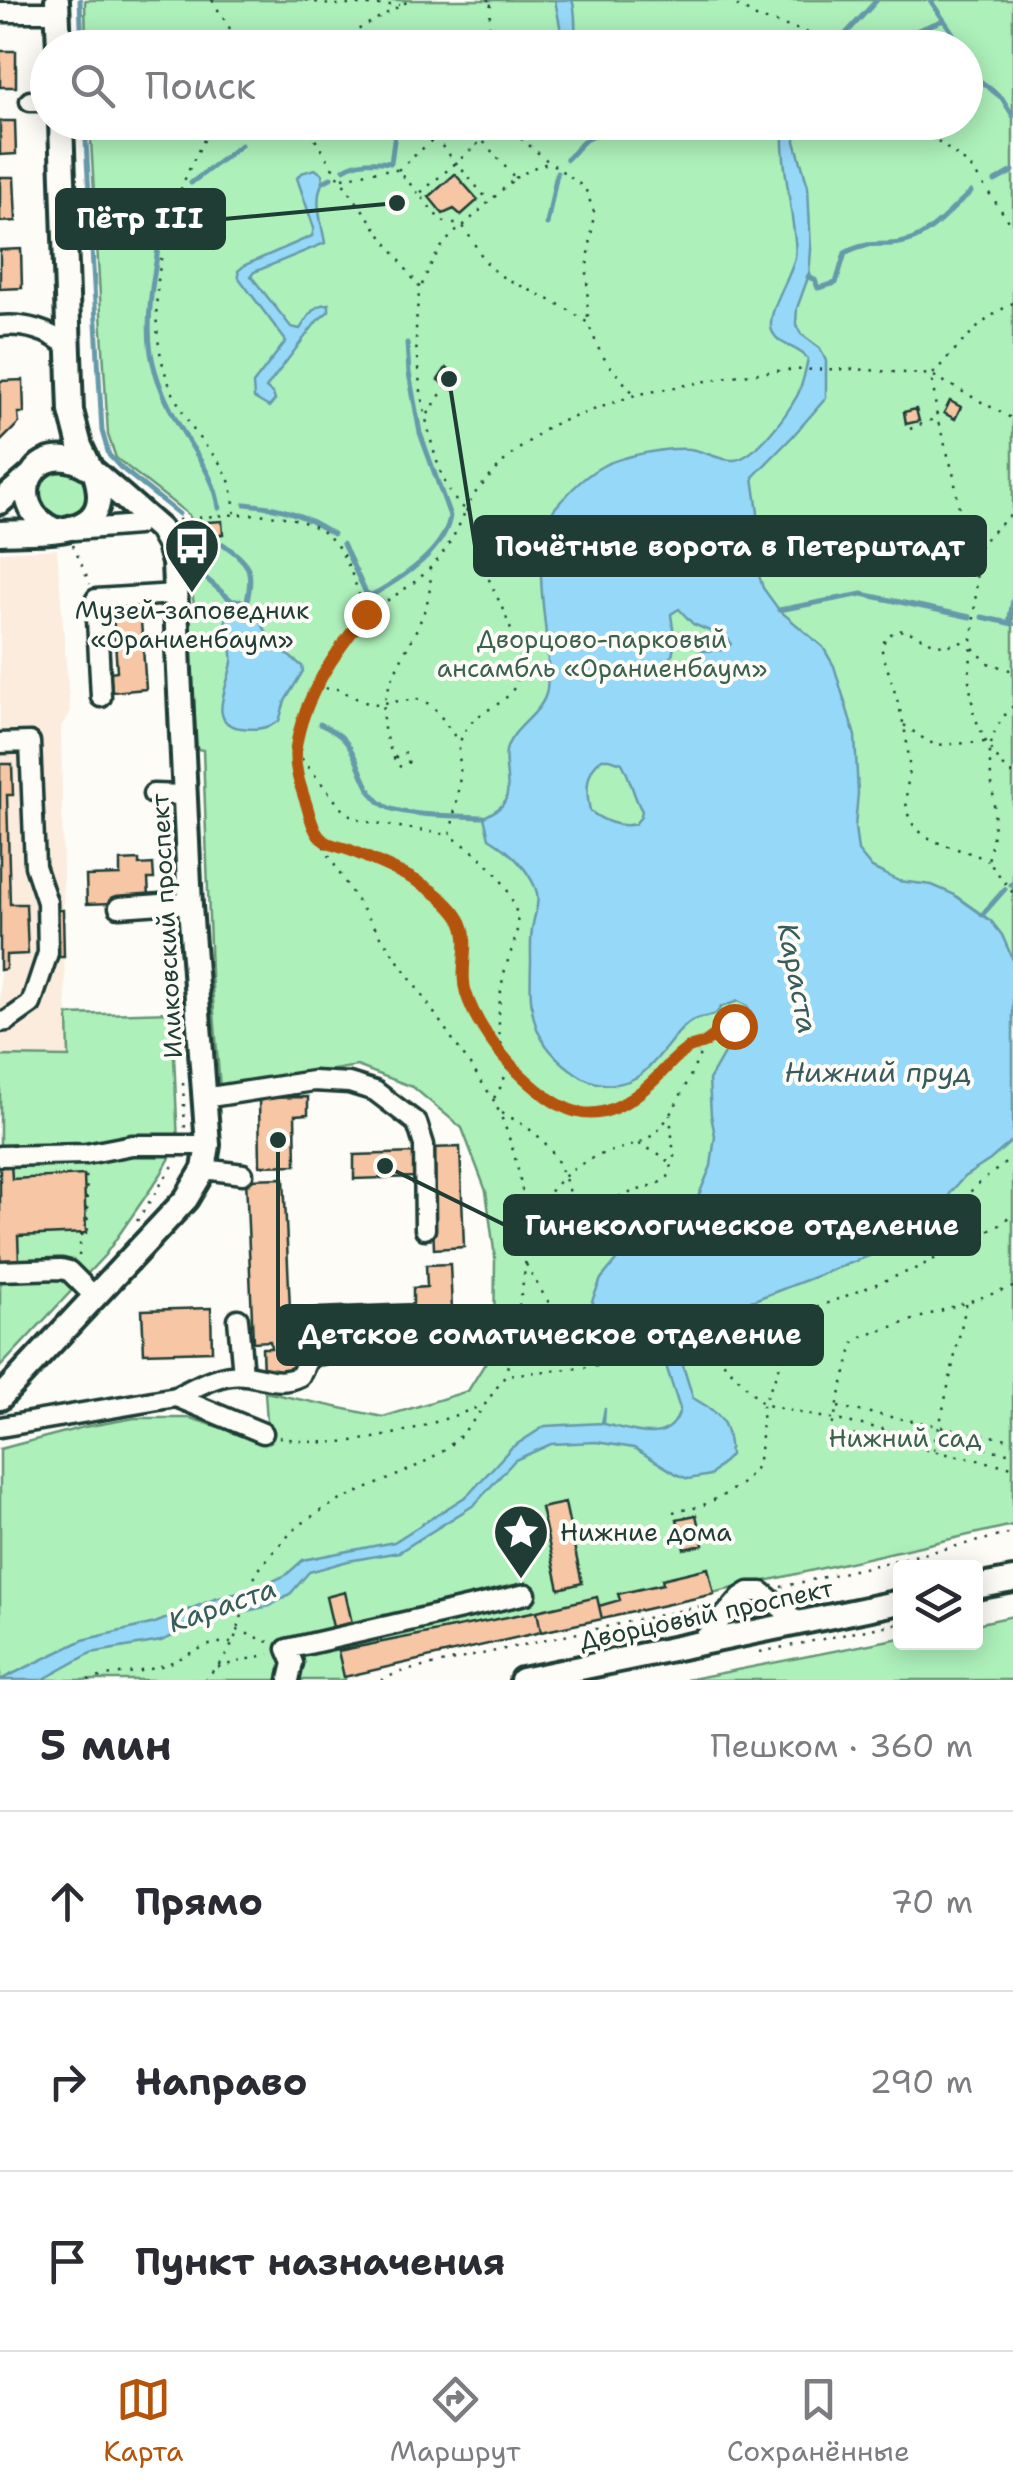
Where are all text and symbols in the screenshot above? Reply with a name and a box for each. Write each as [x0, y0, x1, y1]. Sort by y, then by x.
search box [30, 30, 983, 140]
icon: search [65, 58, 120, 113]
text: Поиск [145, 60, 256, 111]
callout: Пётр III [57, 190, 224, 248]
text: Пётр III [76, 199, 204, 237]
bus stop icon: Музей-заповедник «Ораниенбаум» [162, 516, 222, 595]
callout: Почётные ворота в Петерштадт [475, 517, 985, 575]
text: Почётные ворота в Петерштадт [495, 527, 965, 565]
route end [344, 592, 390, 638]
place label: Музей-заповедник «Ораниенбаум» [75, 593, 309, 656]
park label: Дворцово-парковый ансамбль «Ораниенбаум» [437, 622, 767, 685]
street label: Иликовский проспект [142, 792, 190, 1059]
water label: Караста [769, 919, 827, 1037]
route start [712, 1004, 758, 1050]
water label: Нижний пруд [784, 1053, 972, 1091]
callout: Гинекологическое отделение [505, 1196, 979, 1254]
text: Гинекологическое отделение [525, 1206, 959, 1244]
callout: Детское соматическое отделение [278, 1306, 822, 1364]
text: Детское соматическое отделение [298, 1315, 802, 1353]
park label: Нижний сад [828, 1421, 982, 1455]
place icon: Нижние дома [491, 1502, 551, 1581]
place label: Нижние дома [560, 1515, 732, 1549]
map controls [893, 1560, 983, 1650]
button: layers [893, 1560, 983, 1650]
water label: Караста [163, 1569, 281, 1641]
street label: Дворцовый проспект [576, 1570, 836, 1658]
text: 5 мин [40, 1717, 172, 1773]
text: Пешком · 360 m [710, 1724, 973, 1767]
icon: ahead [40, 1874, 95, 1929]
text: Прямо [135, 1876, 263, 1927]
text: 70 m [890, 1880, 973, 1923]
icon: right [40, 2054, 95, 2109]
text: Направо [135, 2056, 308, 2107]
text: 290 m [870, 2060, 973, 2103]
icon: arrive [40, 2234, 95, 2289]
text: Пункт назначения [135, 2236, 505, 2287]
tab: Карта [103, 2372, 183, 2470]
tab: Маршрут [390, 2372, 520, 2470]
tab: Сохранённые [727, 2372, 910, 2470]

